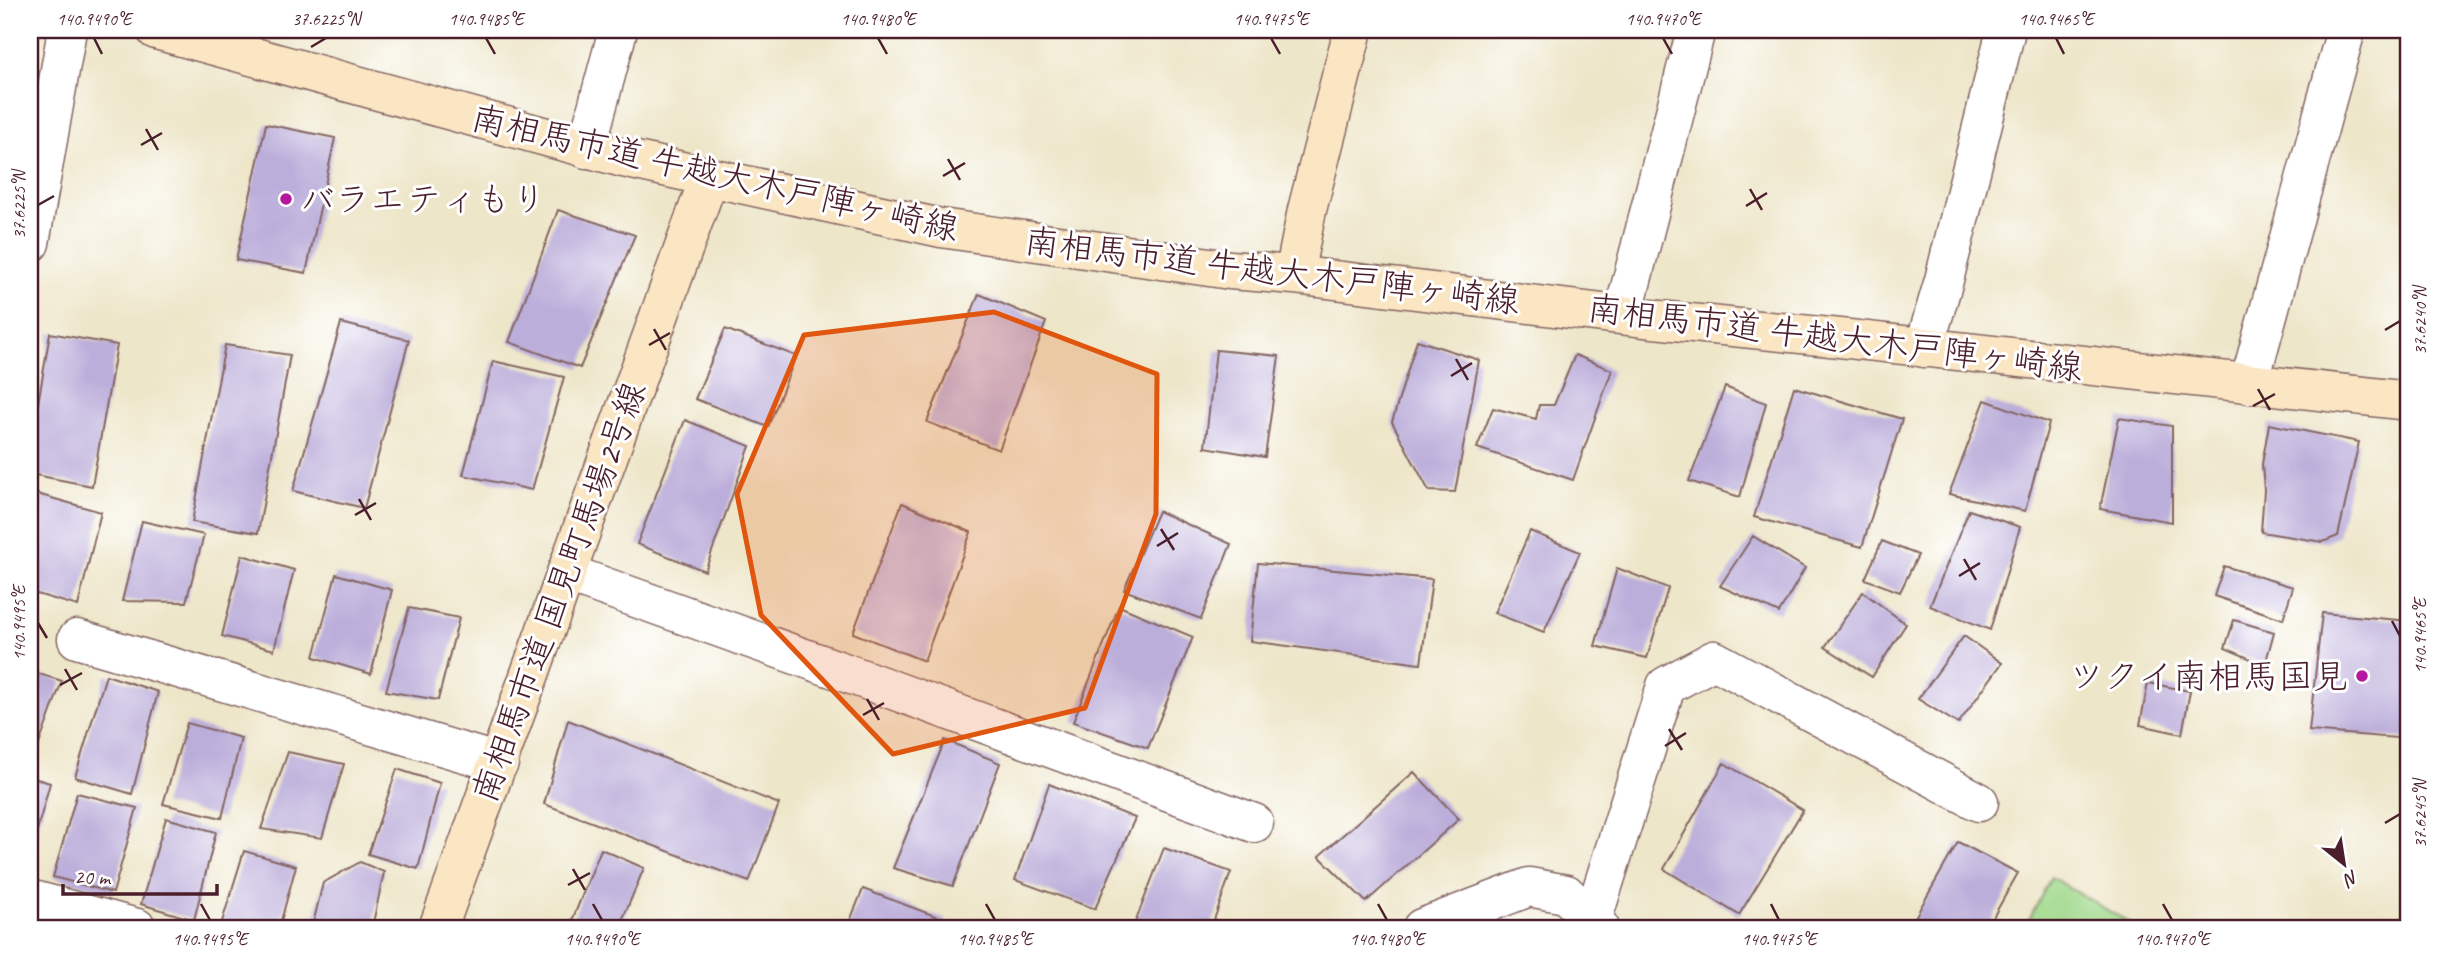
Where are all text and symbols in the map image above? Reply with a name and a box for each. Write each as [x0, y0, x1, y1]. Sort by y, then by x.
text: 140.9490°E [57, 8, 134, 30]
text: 37.6225°N [292, 8, 363, 30]
text: 140.9485°E [449, 8, 526, 30]
text: 140.9480°E [841, 8, 918, 30]
text: 140.9475°E [1234, 8, 1311, 30]
text: 140.9470°E [1626, 8, 1703, 30]
text: 140.9465°E [2019, 8, 2096, 30]
street label: 南相馬市道 牛越大木戸陣ヶ崎線 [467, 95, 963, 251]
text: 37.6225°N [8, 168, 30, 239]
place label: バラエティもり [300, 177, 546, 222]
marker: バラエティもり [278, 191, 294, 207]
street label: 南相馬市道 牛越大木戸陣ヶ崎線 [1022, 218, 1522, 324]
text: 37.6240°N [2409, 284, 2431, 355]
street label: 南相馬市道 牛越大木戸陣ヶ崎線 [1585, 285, 2085, 391]
street label: 南相馬市道 国見町馬場2号線 [462, 376, 656, 808]
text: 140.9495°E [8, 583, 30, 660]
text: 140.9465°E [2409, 596, 2431, 673]
place label: ツクイ南相馬国見 [2069, 654, 2348, 699]
marker: ツクイ南相馬国見 [2354, 668, 2370, 684]
text: 37.6245°N [2409, 777, 2431, 848]
north arrow [2310, 828, 2380, 898]
scale bar [63, 853, 217, 897]
text: 20 m [74, 864, 112, 890]
text: N [2338, 865, 2363, 893]
text: 140.9495°E [173, 928, 250, 950]
text: 140.9490°E [565, 928, 642, 950]
text: 140.9485°E [958, 928, 1035, 950]
text: 140.9480°E [1350, 928, 1427, 950]
text: 140.9475°E [1742, 928, 1819, 950]
text: 140.9470°E [2135, 928, 2212, 950]

